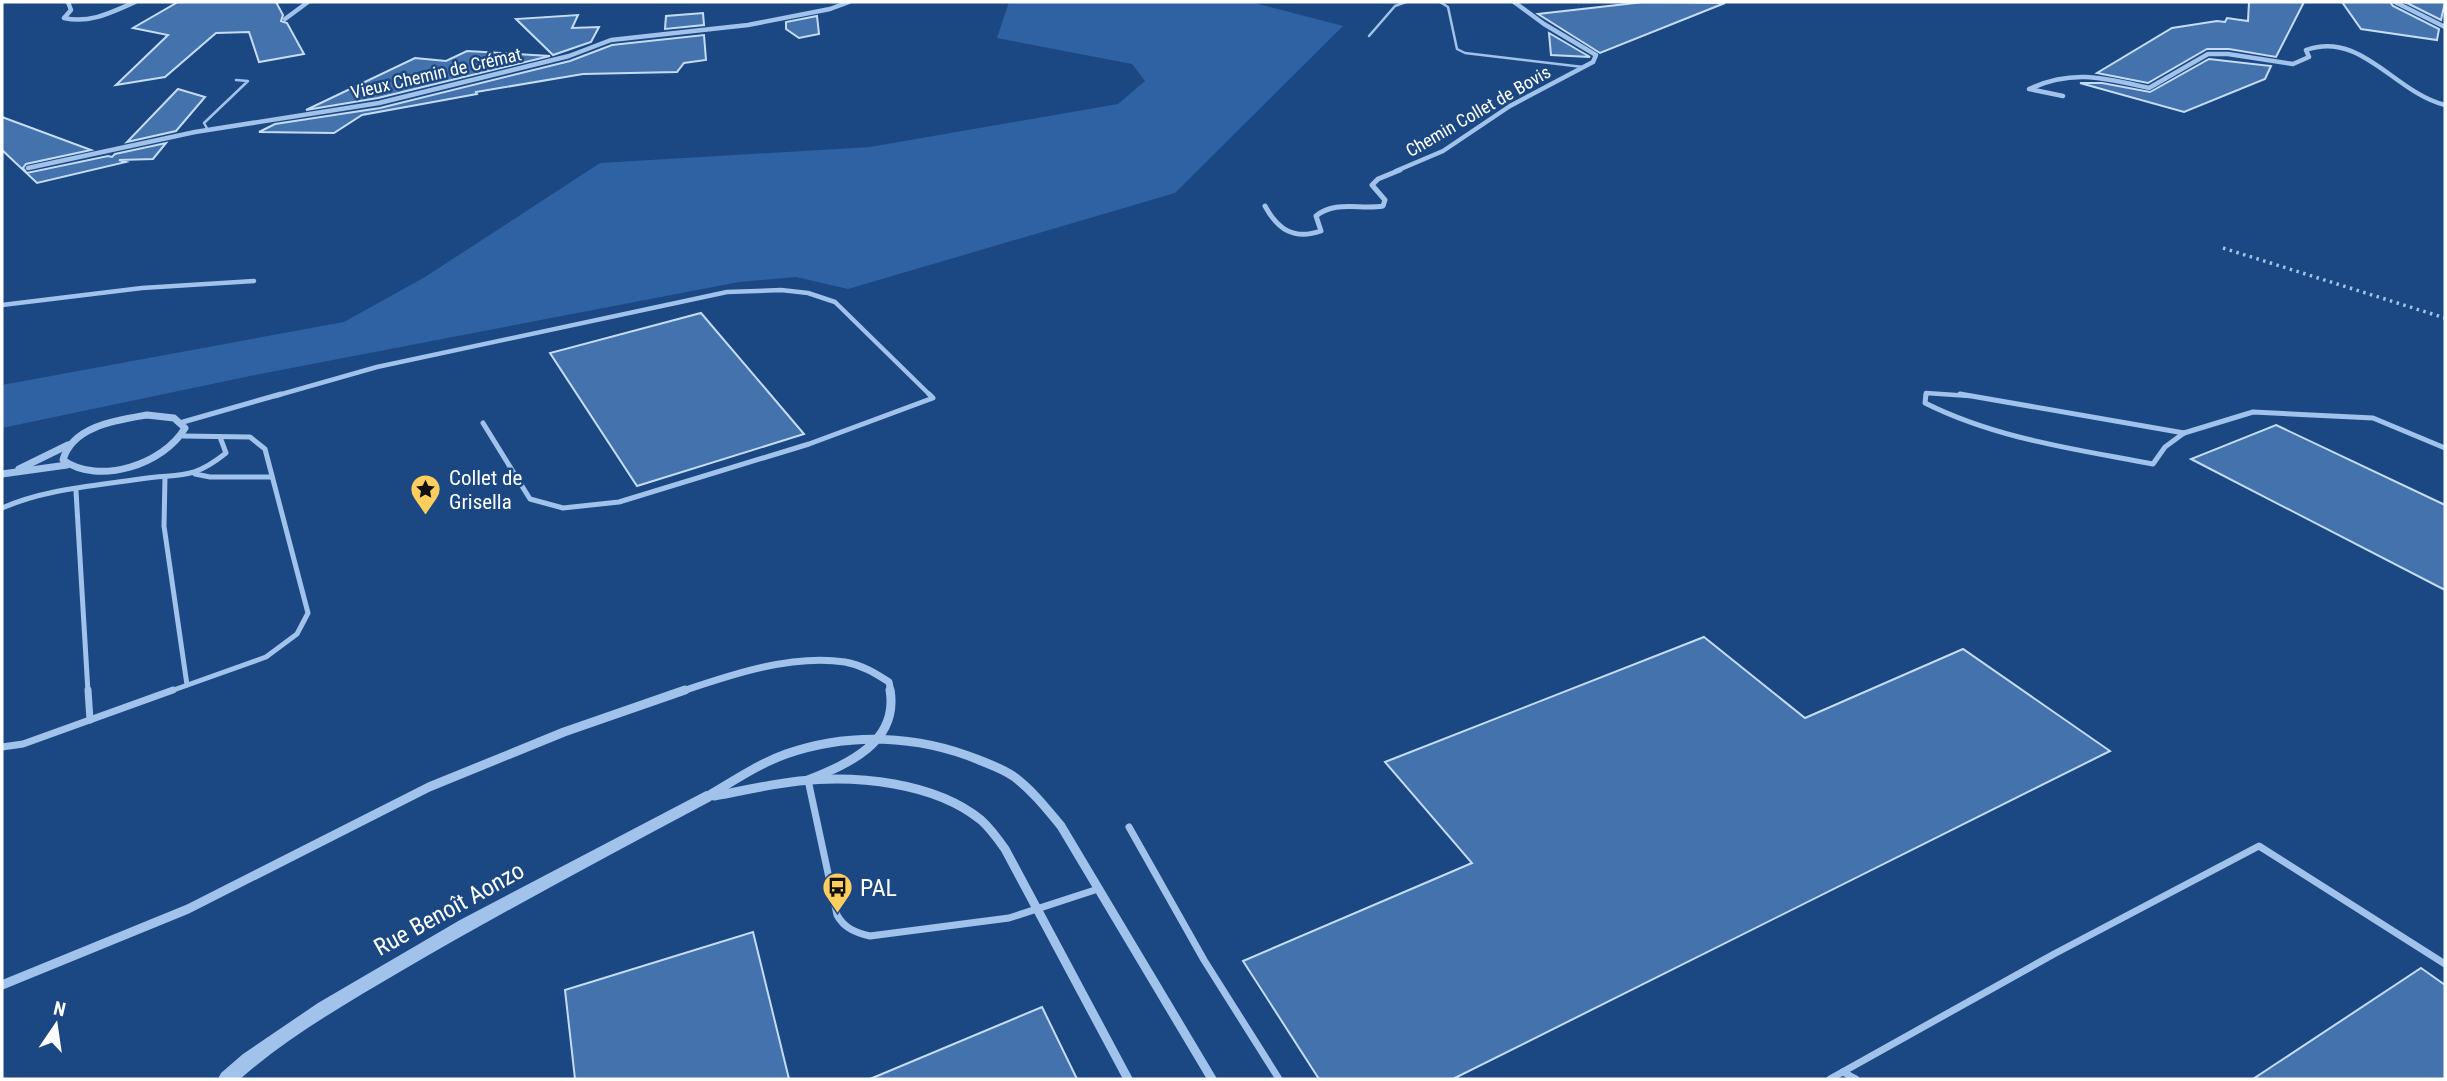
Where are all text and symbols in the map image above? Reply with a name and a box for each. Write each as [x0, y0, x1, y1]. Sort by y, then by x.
street label: Vieux Chemin de Crémat [349, 43, 523, 103]
street label: Chemin Collet de Bovis [1402, 61, 1554, 161]
place label: Collet de Grisella [449, 466, 522, 514]
place icon: Collet de Grisella [409, 473, 443, 517]
street label: Rue Benoît Aonzo [369, 856, 529, 962]
bus stop icon: PAL [820, 871, 854, 915]
place label: PAL [860, 874, 897, 902]
north arrow [21, 990, 91, 1060]
text: N [51, 996, 68, 1021]

